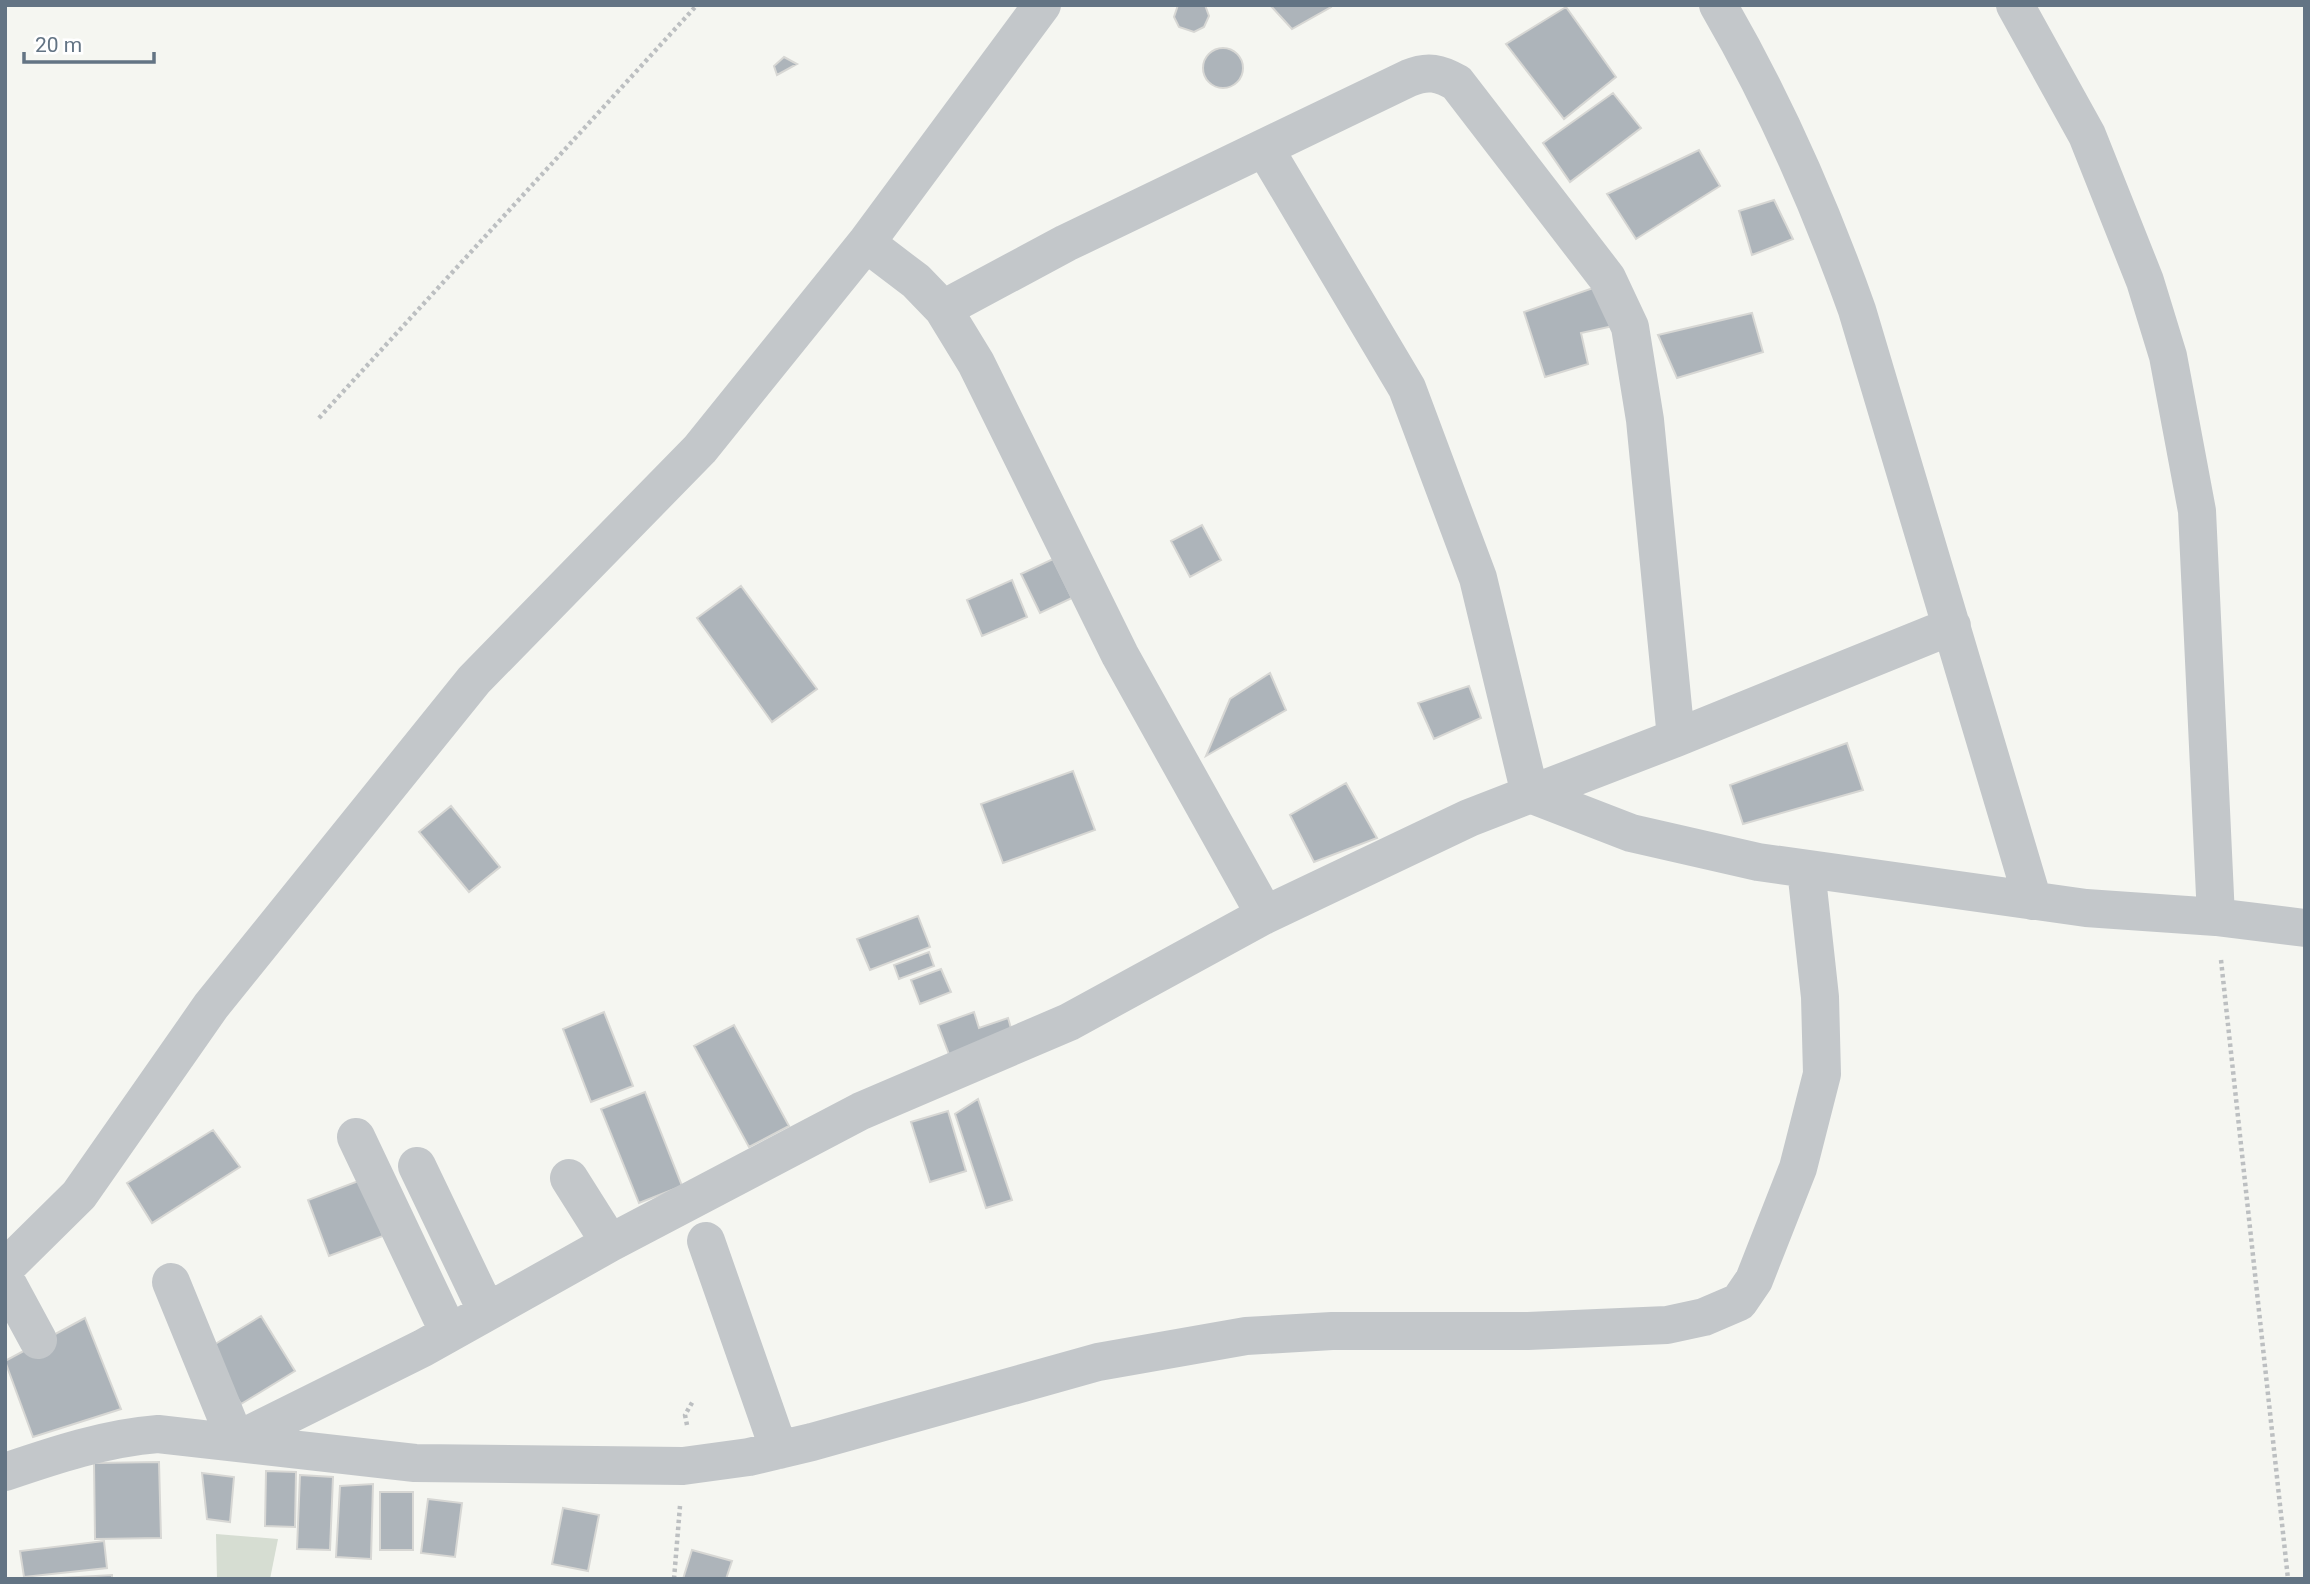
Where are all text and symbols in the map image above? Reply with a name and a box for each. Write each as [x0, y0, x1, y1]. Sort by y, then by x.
scale bar [24, 21, 154, 65]
text: 20 m [35, 33, 82, 57]

